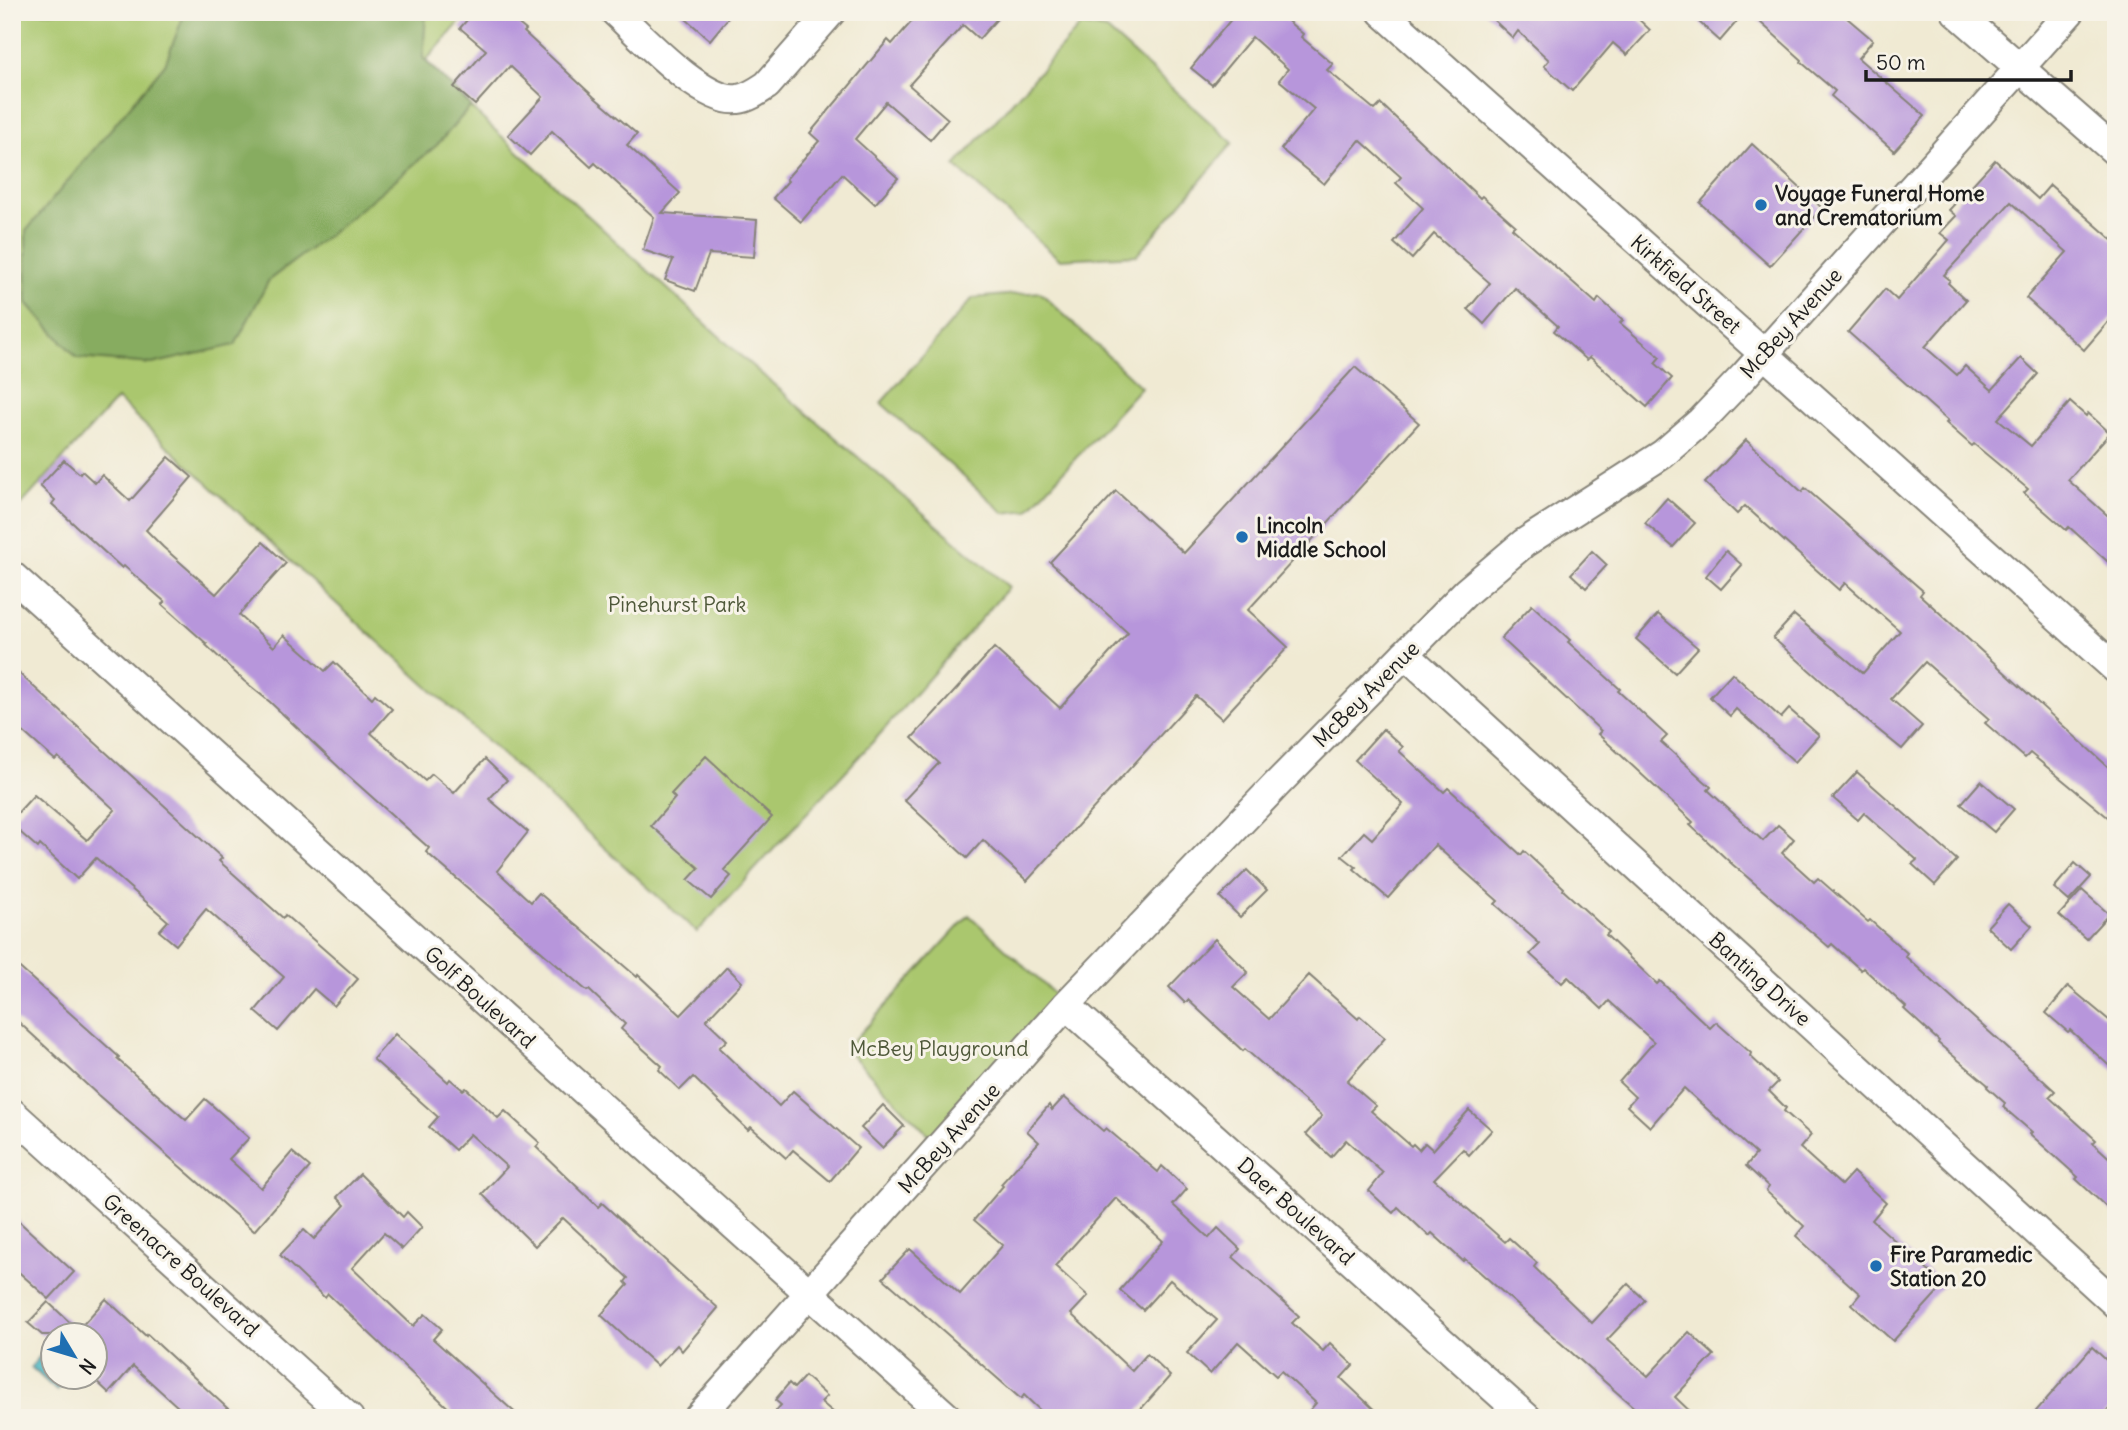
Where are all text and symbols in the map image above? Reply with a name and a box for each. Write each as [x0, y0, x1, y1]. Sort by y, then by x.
scale bar [1866, 38, 2070, 82]
text: 50 m [1876, 49, 1925, 76]
place label: Voyage Funeral Home and Crematorium [1775, 180, 1984, 231]
marker: Voyage Funeral Home and Crematorium [1753, 197, 1769, 213]
street label: Kirkfield Street [1625, 229, 1747, 339]
street label: McBey Avenue [1734, 262, 1848, 384]
place label: Lincoln Middle School [1256, 512, 1386, 563]
marker: Lincoln Middle School [1234, 529, 1250, 545]
park label: Pinehurst Park [608, 591, 746, 618]
street label: McBey Avenue [1307, 635, 1425, 753]
street label: Banting Drive [1703, 926, 1817, 1032]
street label: Golf Boulevard [419, 940, 541, 1054]
park label: McBey Playground [849, 1035, 1029, 1062]
street label: McBey Avenue [892, 1077, 1006, 1199]
street label: Daer Boulevard [1232, 1151, 1360, 1271]
street label: Greenacre Boulevard [97, 1188, 265, 1342]
place label: Fire Paramedic Station 20 [1890, 1241, 2033, 1292]
marker: Fire Paramedic Station 20 [1868, 1258, 1884, 1274]
north arrow [38, 1322, 108, 1392]
text: N [74, 1354, 101, 1379]

